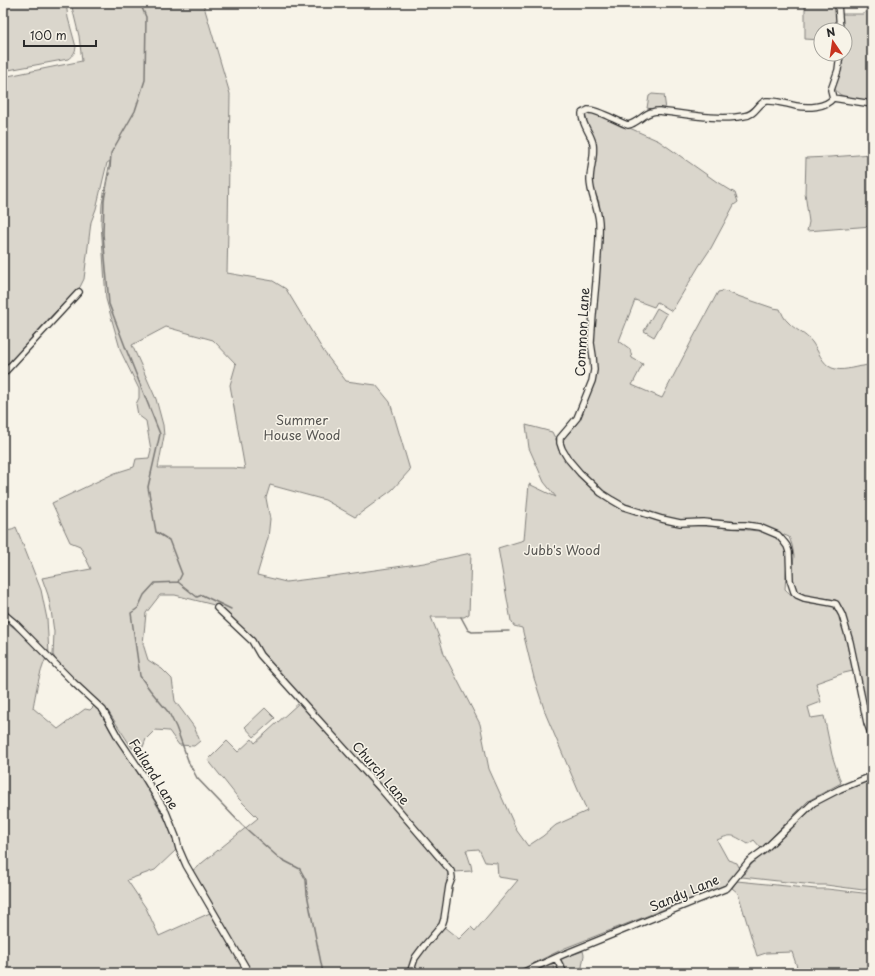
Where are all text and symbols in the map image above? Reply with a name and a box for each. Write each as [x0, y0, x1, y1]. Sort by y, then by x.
scale bar [24, 22, 96, 48]
north arrow [813, 22, 853, 62]
text: N [824, 22, 837, 41]
text: 100 m [30, 26, 67, 44]
street label: Common Lane [570, 287, 593, 377]
park label: Summer House Wood [263, 410, 341, 444]
park label: Jubb's Wood [524, 540, 600, 559]
street label: Failand Lane [125, 735, 184, 813]
street label: Church Lane [348, 737, 415, 809]
street label: Sandy Lane [646, 869, 722, 916]

